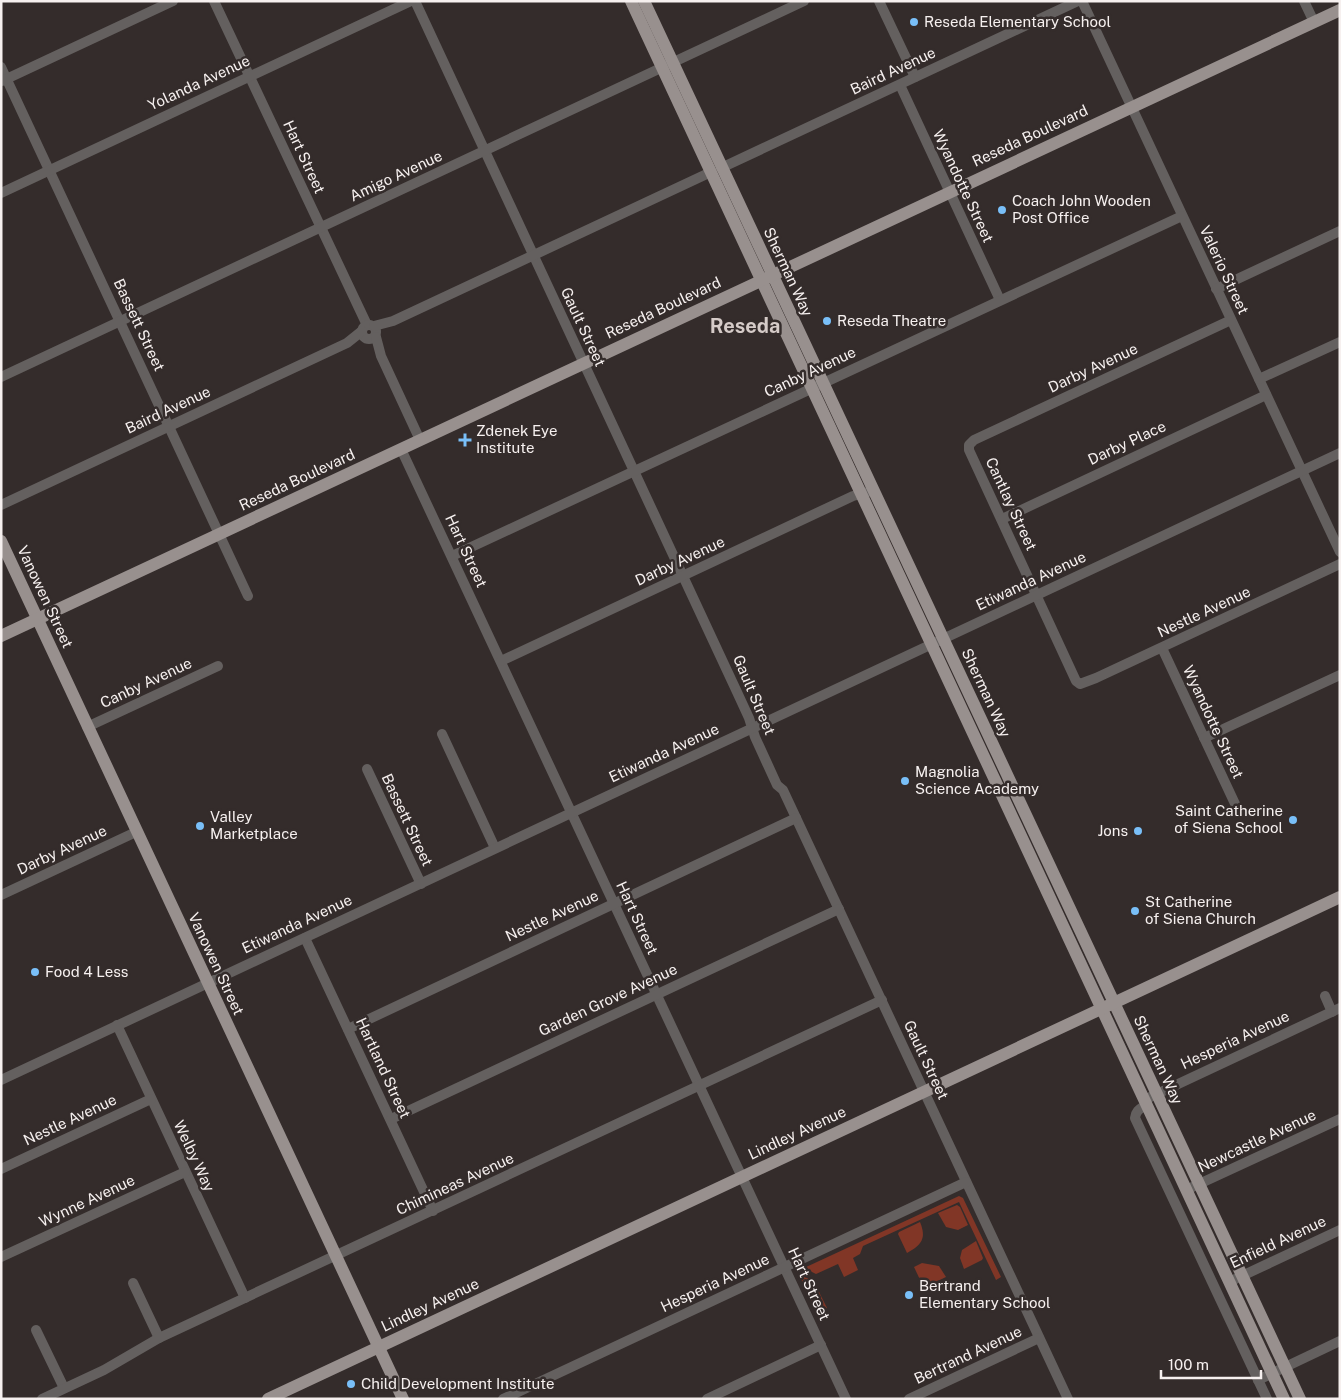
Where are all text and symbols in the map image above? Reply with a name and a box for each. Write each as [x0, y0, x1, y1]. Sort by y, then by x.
place label: Reseda Elementary School [924, 13, 1111, 30]
marker: Reseda Elementary School [908, 16, 920, 28]
street label: Baird Avenue [847, 43, 938, 98]
street label: Yolanda Avenue [145, 51, 252, 114]
street label: Reseda Boulevard [969, 101, 1090, 170]
street label: Hart Street [280, 118, 329, 196]
street label: Wyandotte Street [930, 127, 997, 245]
street label: Amigo Avenue [347, 147, 445, 204]
place label: Coach John Wooden Post Office [1012, 192, 1151, 226]
marker: Coach John Wooden Post Office [996, 204, 1008, 216]
street label: Valerio Street [1197, 223, 1252, 317]
street label: Sherman Way [760, 225, 816, 319]
street label: Reseda Boulevard [602, 273, 723, 342]
street label: Bassett Street [111, 276, 168, 374]
street label: Gault Street [558, 285, 609, 369]
place label: Reseda Theatre [837, 312, 946, 329]
district label: Reseda [710, 314, 780, 338]
marker: Reseda Theatre [821, 315, 833, 327]
street label: Darby Avenue [1045, 339, 1140, 396]
street label: Canby Avenue [761, 343, 858, 400]
street label: Baird Avenue [122, 382, 213, 437]
street label: Darby Place [1085, 417, 1168, 468]
place label: Zdenek Eye Institute [476, 422, 557, 456]
marker: Zdenek Eye Institute [458, 433, 472, 447]
street label: Reseda Boulevard [236, 445, 357, 514]
street label: Cantlay Street [982, 455, 1040, 553]
street label: Hart Street [442, 512, 491, 590]
street label: Darby Avenue [632, 532, 727, 589]
street label: Vanowen Street [14, 543, 77, 651]
street label: Etiwanda Avenue [973, 548, 1088, 613]
street label: Nestle Avenue [1155, 583, 1253, 641]
street label: Sherman Way [958, 646, 1014, 740]
street label: Gault Street [730, 652, 779, 738]
street label: Canby Avenue [97, 654, 194, 711]
street label: Wyandotte Street [1180, 663, 1247, 781]
street label: Etiwanda Avenue [606, 720, 721, 785]
place label: Magnolia Science Academy [915, 763, 1039, 797]
street label: Bassett Street [379, 771, 436, 869]
marker: Magnolia Science Academy [899, 775, 911, 787]
place label: Saint Catherine of Siena School [1174, 802, 1283, 836]
place label: Valley Marketplace [210, 808, 298, 842]
marker: Saint Catherine of Siena School [1287, 814, 1299, 826]
marker: Valley Marketplace [194, 820, 206, 832]
street label: Darby Avenue [14, 821, 109, 878]
place label: Jons [1098, 822, 1128, 839]
marker: Jons [1132, 825, 1144, 837]
street label: Hart Street [613, 879, 662, 957]
street label: Nestle Avenue [503, 887, 601, 945]
street label: Etiwanda Avenue [239, 891, 354, 956]
place label: St Catherine of Siena Church [1145, 893, 1256, 927]
marker: St Catherine of Siena Church [1129, 905, 1141, 917]
street label: Vanowen Street [185, 910, 248, 1018]
street label: Garden Grove Avenue [536, 960, 680, 1039]
place label: Food 4 Less [45, 963, 128, 980]
marker: Food 4 Less [29, 966, 41, 978]
street label: Hesperia Avenue [1178, 1007, 1292, 1072]
street label: Sherman Way [1130, 1013, 1186, 1107]
street label: Hartland Street [353, 1015, 414, 1121]
street label: Gault Street [901, 1018, 952, 1102]
street label: Nestle Avenue [21, 1091, 119, 1149]
street label: Lindley Avenue [745, 1102, 848, 1163]
street label: Newcastle Avenue [1195, 1106, 1319, 1175]
street label: Welby Way [171, 1118, 218, 1194]
street label: Chimineas Avenue [393, 1149, 516, 1218]
street label: Wynne Avenue [36, 1171, 137, 1230]
street label: Enfield Avenue [1227, 1212, 1328, 1271]
street label: Hart Street [785, 1245, 834, 1323]
street label: Hesperia Avenue [658, 1250, 772, 1315]
street label: Lindley Avenue [378, 1274, 481, 1335]
place label: Bertrand Elementary School [919, 1277, 1051, 1311]
marker: Bertrand Elementary School [903, 1289, 915, 1301]
street label: Bertrand Avenue [911, 1322, 1024, 1387]
scale bar [1161, 1348, 1261, 1380]
text: 100 m [1168, 1356, 1209, 1373]
place label: Child Development Institute [361, 1375, 554, 1392]
marker: Child Development Institute [345, 1378, 357, 1390]

